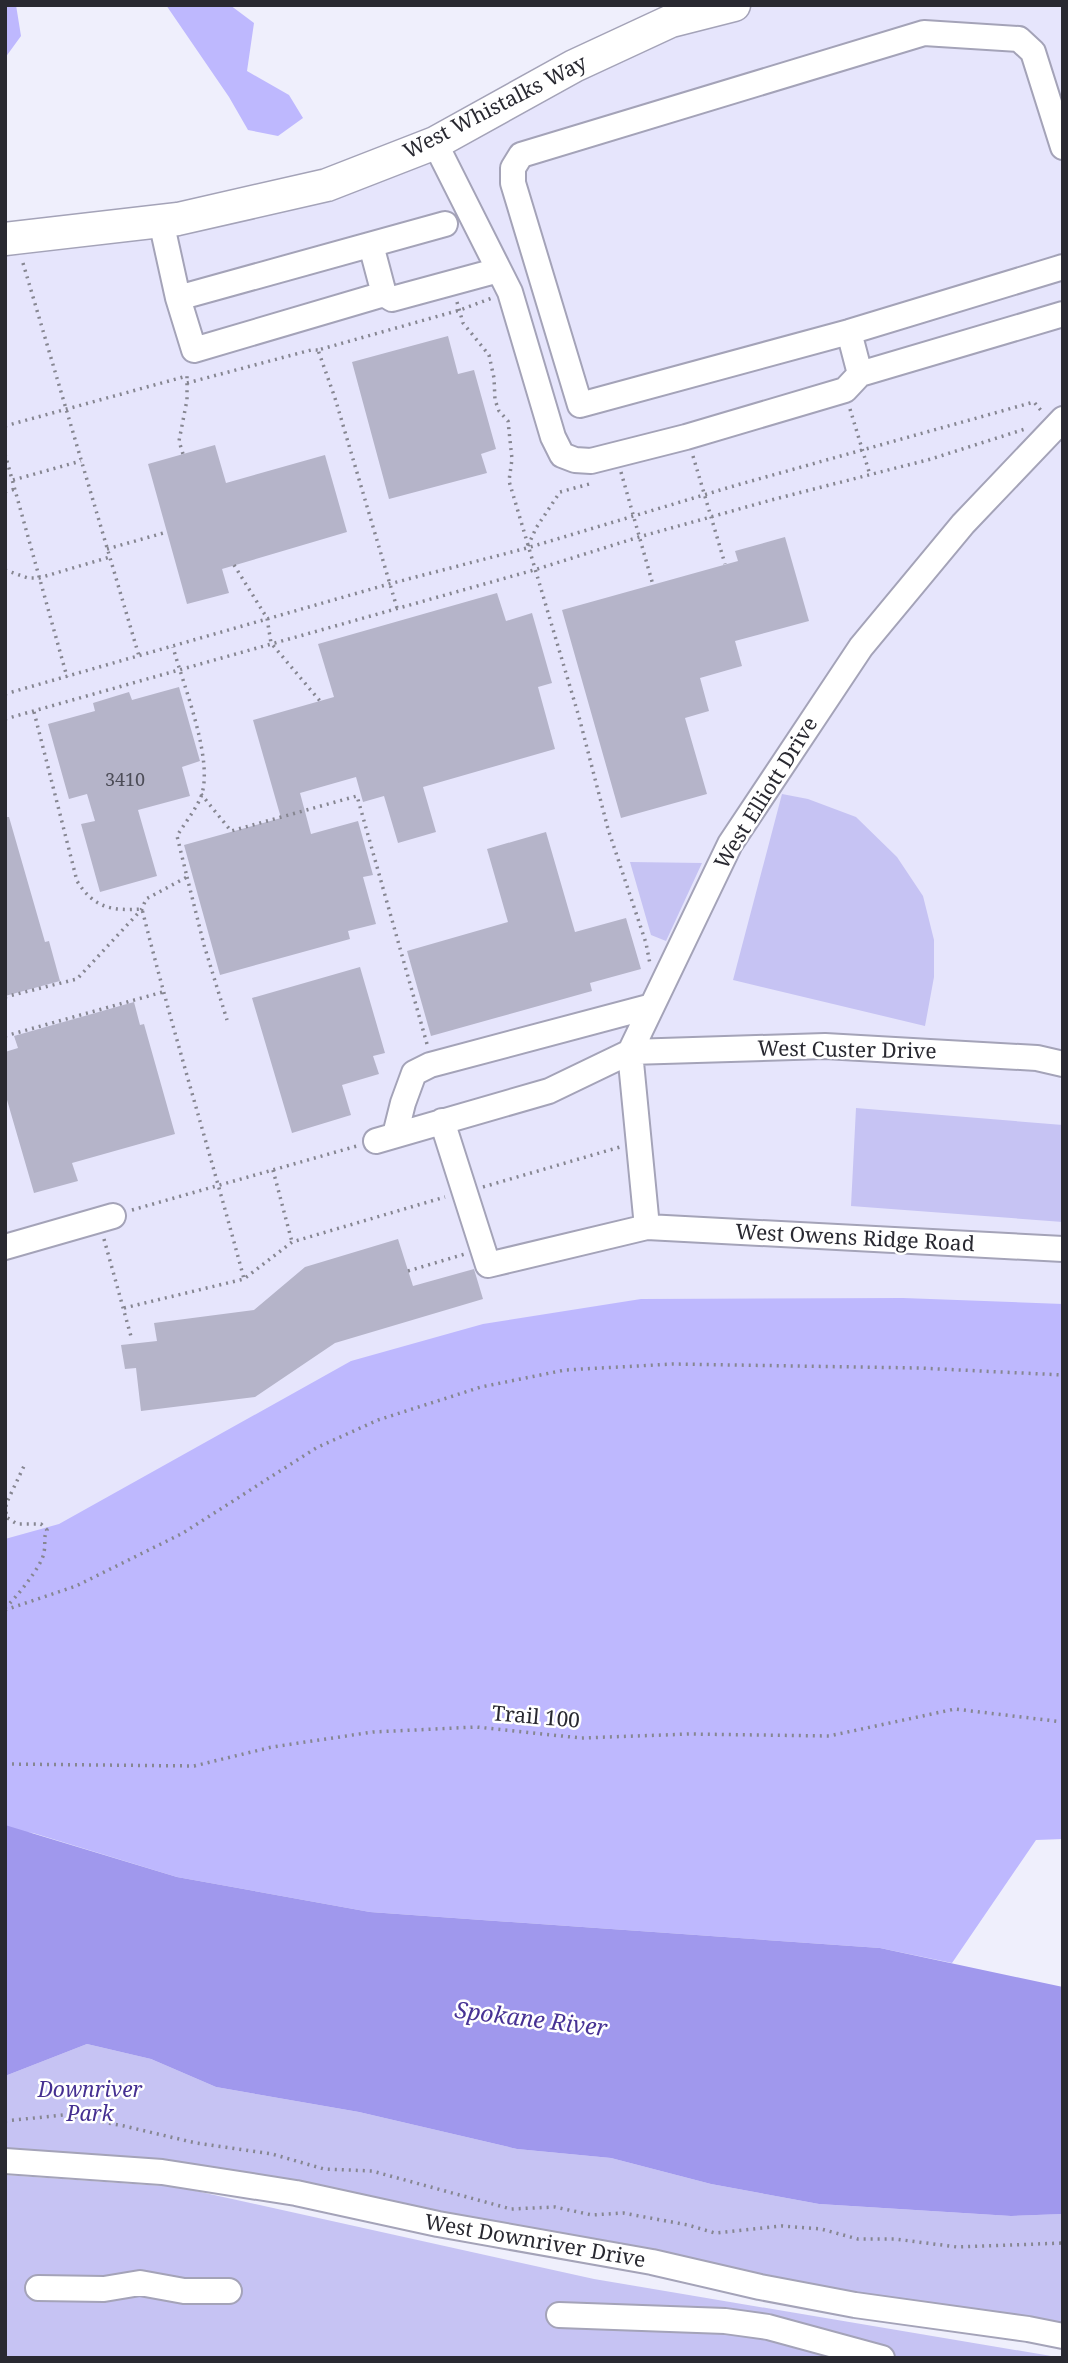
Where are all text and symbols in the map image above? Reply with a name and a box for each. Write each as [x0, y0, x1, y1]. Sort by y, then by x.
street label: West Whistalks Way [398, 48, 591, 165]
street label: West Elliott Drive [707, 711, 823, 874]
house number: 3410 [105, 767, 145, 791]
street label: West Custer Drive [757, 1033, 937, 1065]
street label: West Owens Ridge Road [735, 1217, 976, 1257]
street label: Trail 100 [491, 1698, 581, 1734]
water label: Spokane River [453, 1993, 609, 2043]
park label: Downriver Park [37, 2075, 143, 2127]
street label: West Downriver Drive [422, 2207, 648, 2273]

